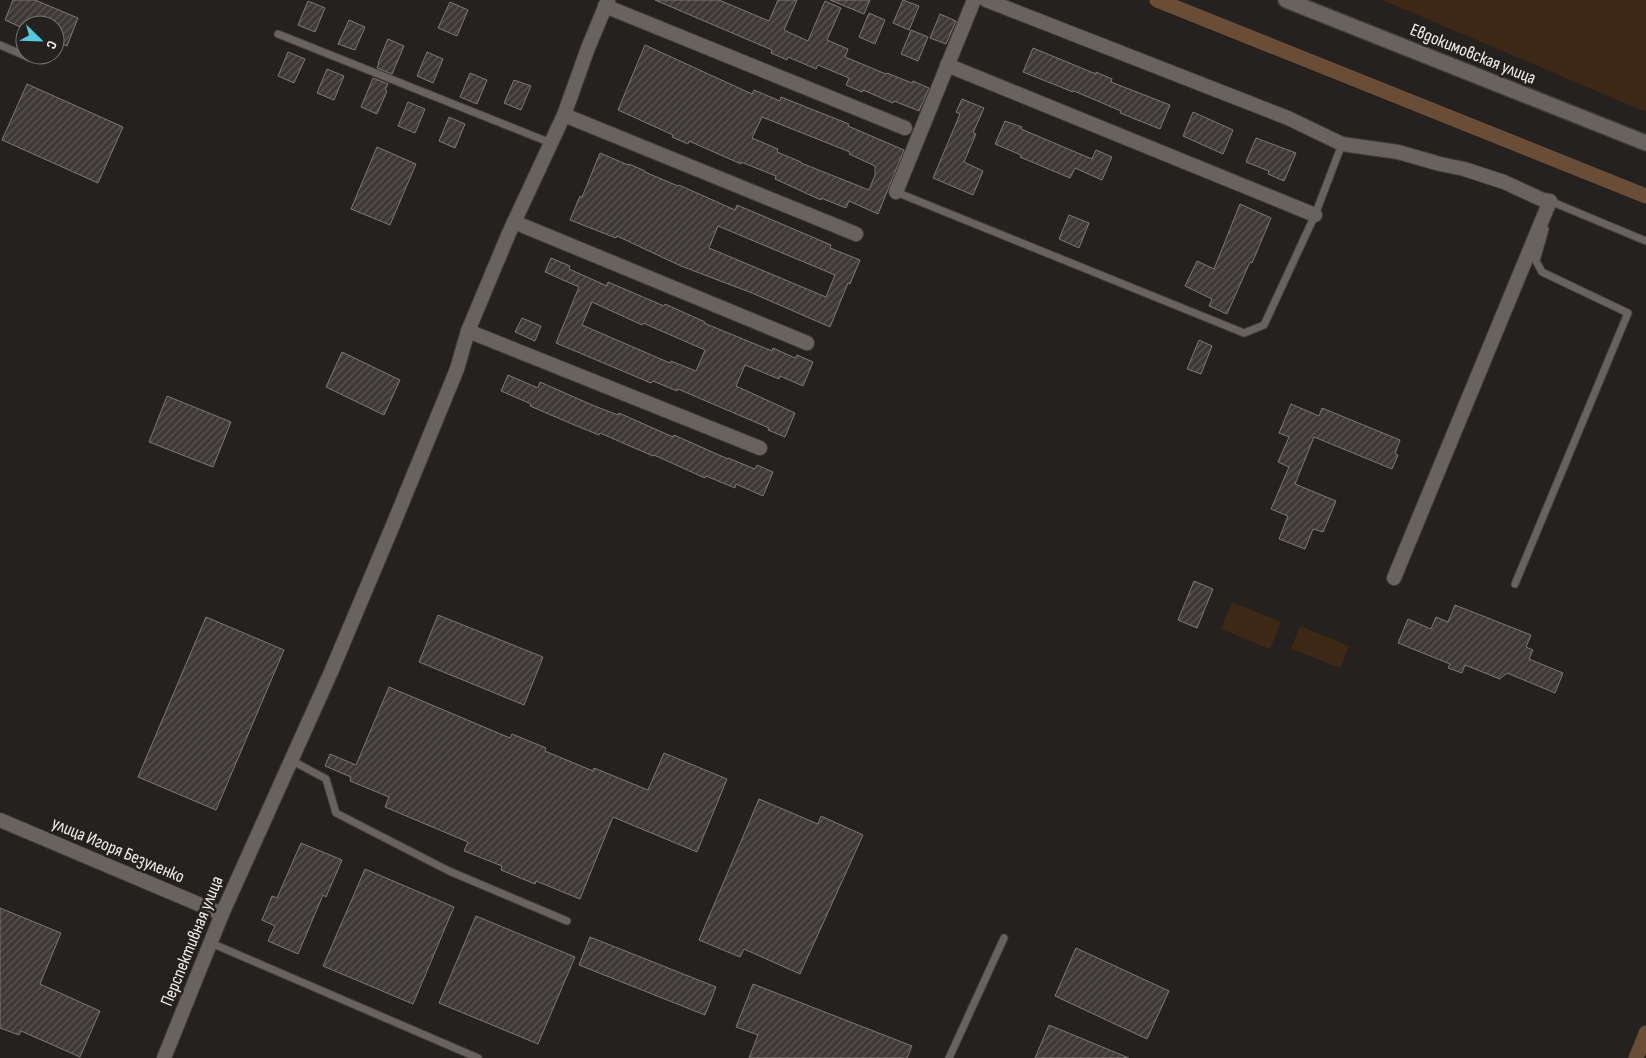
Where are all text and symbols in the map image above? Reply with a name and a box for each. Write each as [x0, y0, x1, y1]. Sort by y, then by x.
north arrow [15, 15, 65, 65]
street label: Евдокимовская улица [1407, 19, 1539, 89]
text: С [42, 38, 61, 52]
street label: улица Игоря Безуленко [48, 813, 188, 887]
street label: Перспективная улица [156, 873, 228, 1009]

